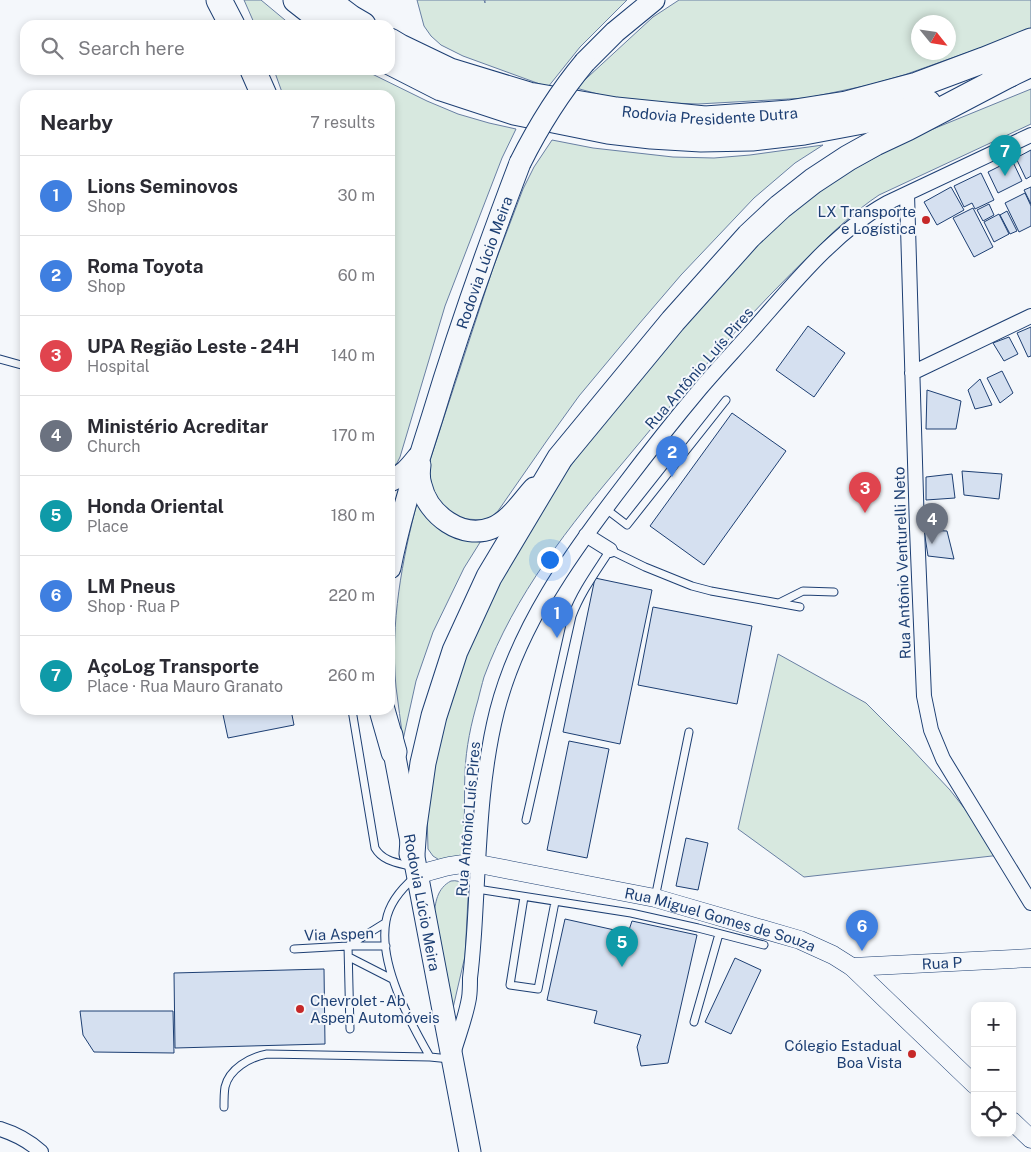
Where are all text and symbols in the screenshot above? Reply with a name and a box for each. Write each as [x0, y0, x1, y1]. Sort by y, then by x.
north arrow [911, 15, 956, 60]
search box [20, 20, 395, 75]
icon: search [38, 34, 66, 62]
text: Search here [78, 37, 185, 59]
street label: Rodovia Presidente Dutra [621, 102, 799, 128]
text: Nearby [40, 110, 113, 135]
text: 7 results [310, 113, 375, 132]
pin: 7 [989, 135, 1021, 176]
text: Lions Seminovos [87, 175, 238, 197]
text: 1 [53, 186, 59, 205]
text: 30 m [338, 186, 375, 205]
street label: Rodovia Lúcio Meira [453, 194, 515, 331]
text: Shop [87, 197, 126, 216]
place label: LX Transporte e Logística [818, 203, 916, 237]
marker: LX Transporte e Logística [920, 214, 932, 226]
text: Roma Toyota [87, 255, 203, 277]
text: 2 [51, 266, 61, 285]
text: 60 m [338, 266, 375, 285]
text: Shop [87, 277, 126, 296]
street label: Rua Antônio Luís Pires [642, 304, 756, 432]
text: UPA Região Leste - 24H [87, 335, 299, 357]
text: 3 [51, 346, 61, 365]
text: 140 m [331, 346, 375, 365]
text: Hospital [87, 357, 150, 376]
text: Ministério Acreditar [87, 415, 268, 437]
text: 4 [51, 426, 61, 445]
text: 170 m [332, 426, 375, 445]
pin: 2 [656, 436, 688, 477]
text: Church [87, 437, 141, 456]
street label: Rua Antônio Venturelli Neto [890, 467, 914, 659]
pin: 3 [849, 472, 881, 513]
text: Honda Oriental [87, 495, 224, 517]
pin: 4 [916, 503, 948, 544]
text: 5 [51, 506, 61, 525]
text: 180 m [331, 506, 375, 525]
text: Place [87, 517, 129, 536]
your location [537, 547, 563, 573]
text: LM Pneus [87, 575, 176, 597]
text: 6 [51, 586, 61, 605]
text: 220 m [328, 586, 375, 605]
text: Shop · Rua P [87, 597, 180, 616]
pin: 1 [541, 597, 573, 638]
text: AçoLog Transporte [87, 655, 259, 677]
text: 7 [51, 666, 61, 685]
text: 260 m [328, 666, 375, 685]
text: Place · Rua Mauro Granato [87, 677, 283, 696]
street label: Rua Antônio Luís Pires [453, 741, 483, 897]
street label: Rodovia Lúcio Meira [401, 832, 444, 972]
street label: Rua Miguel Gomes de Souza [623, 884, 818, 955]
pin: 6 [846, 910, 878, 951]
street label: Via Aspen [304, 924, 374, 944]
pin: 5 [606, 926, 638, 967]
street label: Rua P [921, 953, 963, 972]
place label: Chevrolet - Ab Aspen Automóveis [310, 992, 440, 1026]
map controls [971, 1002, 1016, 1137]
button: + [971, 1002, 1016, 1047]
marker: Chevrolet - Ab Aspen Automóveis [294, 1003, 306, 1015]
place label: Cólegio Estadual Boa Vista [784, 1037, 902, 1071]
button: − [971, 1047, 1016, 1092]
marker: Cólegio Estadual Boa Vista [906, 1048, 918, 1060]
button: locate [971, 1092, 1016, 1137]

